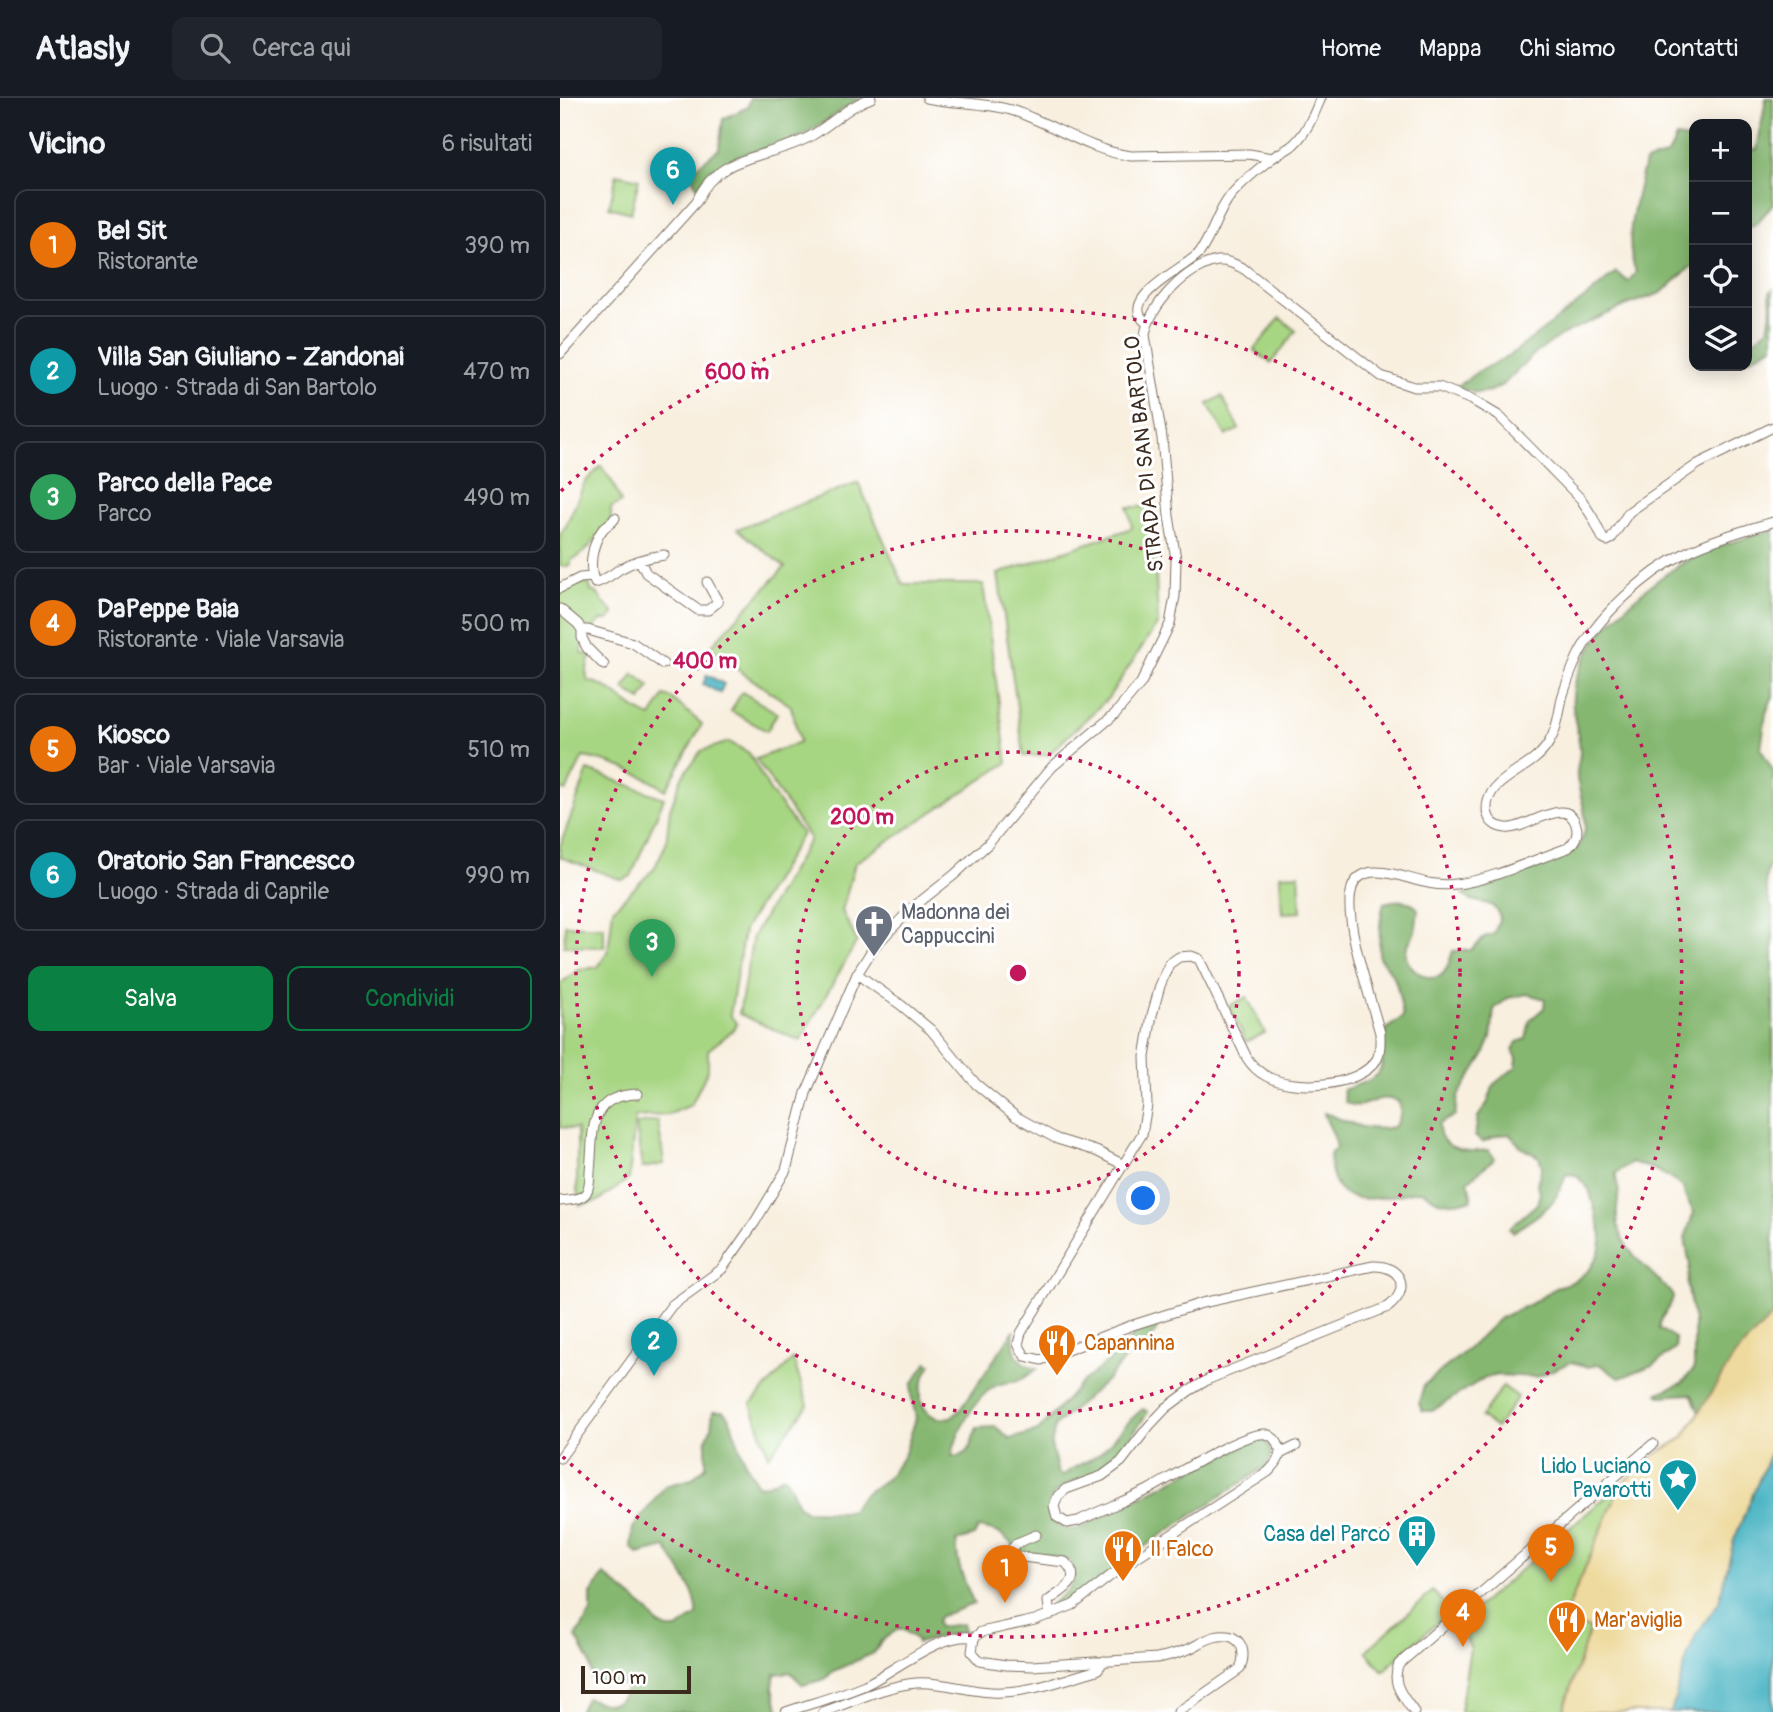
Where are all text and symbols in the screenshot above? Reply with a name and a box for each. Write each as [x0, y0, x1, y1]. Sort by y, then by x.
search box [172, 17, 662, 80]
text: Atlasly [35, 28, 130, 69]
icon: search [196, 29, 234, 67]
text: Cerca qui [252, 32, 351, 64]
text: Home [1321, 34, 1381, 63]
text: Mappa [1419, 34, 1481, 63]
text: Chi siamo [1519, 34, 1615, 63]
text: Contatti [1653, 34, 1738, 63]
map controls [1689, 119, 1752, 371]
button: + [1689, 119, 1752, 182]
text: Vicino [28, 125, 105, 162]
text: 6 risultati [442, 129, 532, 158]
pin: 6 [650, 147, 696, 205]
button: − [1689, 182, 1752, 245]
text: Bel Sit [97, 215, 167, 247]
text: 1 [49, 231, 58, 260]
text: 390 m [464, 231, 530, 260]
button: locate [1689, 245, 1752, 308]
text: Ristorante [97, 247, 198, 276]
button: layers [1689, 308, 1752, 371]
street label: STRADA DI SAN BARTOLO [1119, 335, 1170, 573]
text: Villa San Giuliano - Zandonai [97, 341, 404, 373]
text: 2 [47, 357, 59, 386]
text: 470 m [463, 357, 530, 386]
text: 600 m [705, 359, 769, 386]
text: Luogo · Strada di San Bartolo [97, 373, 377, 402]
text: Parco della Pace [97, 467, 272, 499]
text: 3 [47, 483, 59, 512]
text: 490 m [464, 483, 530, 512]
text: Parco [97, 499, 152, 528]
text: DaPeppe Baia [97, 593, 239, 625]
text: 4 [46, 609, 60, 638]
text: 500 m [461, 609, 530, 638]
text: Ristorante · Viale Varsavia [97, 625, 345, 654]
text: 400 m [673, 648, 737, 675]
text: Kiosco [97, 719, 170, 751]
text: 5 [47, 735, 59, 764]
text: 510 m [467, 735, 530, 764]
text: Bar · Viale Varsavia [97, 751, 276, 780]
text: 200 m [830, 804, 894, 831]
text: Oratorio San Francesco [97, 845, 355, 877]
text: 6 [46, 861, 60, 890]
text: 990 m [465, 861, 530, 890]
text: Luogo · Strada di Caprile [97, 877, 329, 906]
place label: Madonna dei Cappuccini [901, 899, 1010, 950]
church icon: Madonna dei Cappuccini [853, 903, 895, 958]
pin: 3 [629, 919, 675, 977]
centre of rings [1006, 961, 1030, 985]
button: Salva [28, 966, 273, 1031]
button: Condividi [287, 966, 532, 1031]
your location [1126, 1181, 1160, 1215]
pin: 2 [631, 1318, 677, 1376]
restaurant icon: Capannina [1036, 1322, 1078, 1377]
place label: Capannina [1084, 1330, 1175, 1357]
place label: Lido Luciano Pavarotti [1540, 1453, 1651, 1504]
place icon: Lido Luciano Pavarotti [1657, 1457, 1699, 1512]
building icon: Casa del Parco [1396, 1513, 1438, 1568]
place label: Casa del Parco [1263, 1521, 1390, 1548]
pin: 5 [1528, 1524, 1574, 1582]
restaurant icon: Il Falco [1102, 1528, 1144, 1583]
place label: Il Falco [1150, 1536, 1214, 1563]
pin: 1 [982, 1545, 1028, 1603]
pin: 4 [1440, 1589, 1486, 1647]
restaurant icon: Mar'aviglia [1546, 1599, 1588, 1654]
place label: Mar'aviglia [1594, 1607, 1683, 1634]
scale bar [581, 1663, 691, 1695]
text: 100 m [592, 1666, 646, 1690]

